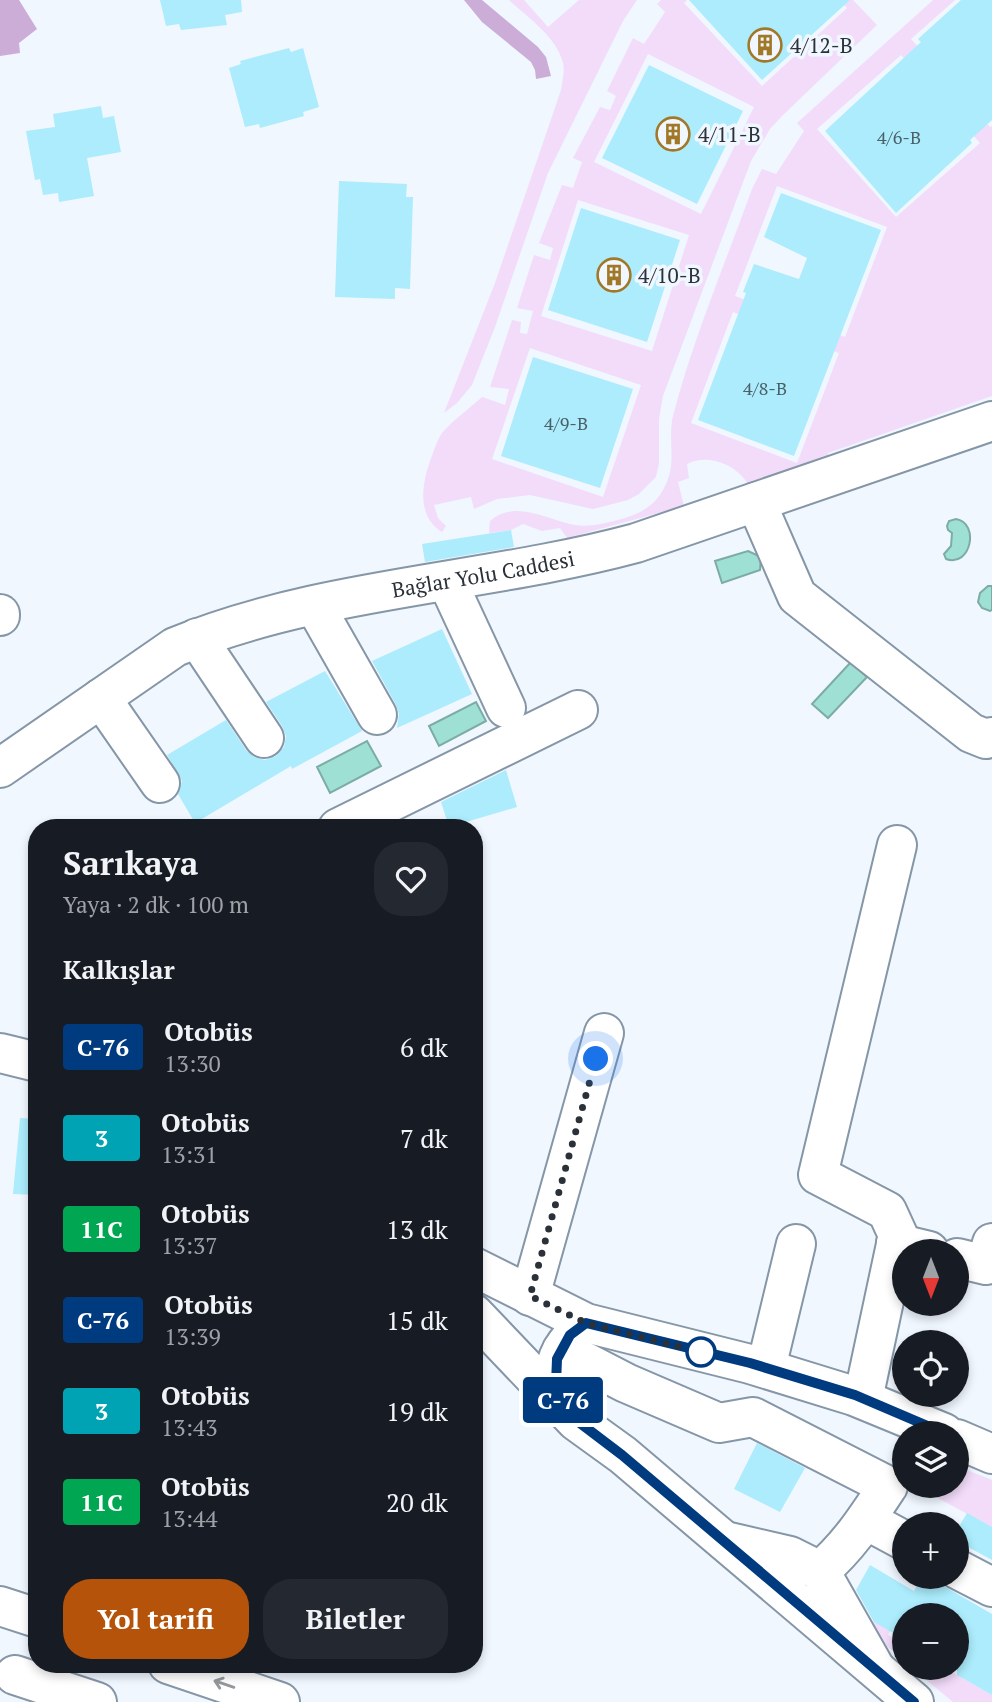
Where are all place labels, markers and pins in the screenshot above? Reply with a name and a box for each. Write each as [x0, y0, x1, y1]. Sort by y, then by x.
building icon: 4/12-B [746, 26, 784, 64]
place label: 4/12-B [790, 31, 853, 59]
building icon: 4/11-B [654, 115, 692, 153]
place label: 4/11-B [698, 120, 761, 148]
building icon: 4/10-B [595, 256, 633, 294]
place label: 4/10-B [638, 261, 701, 289]
unlabelled marker [686, 1337, 716, 1367]

